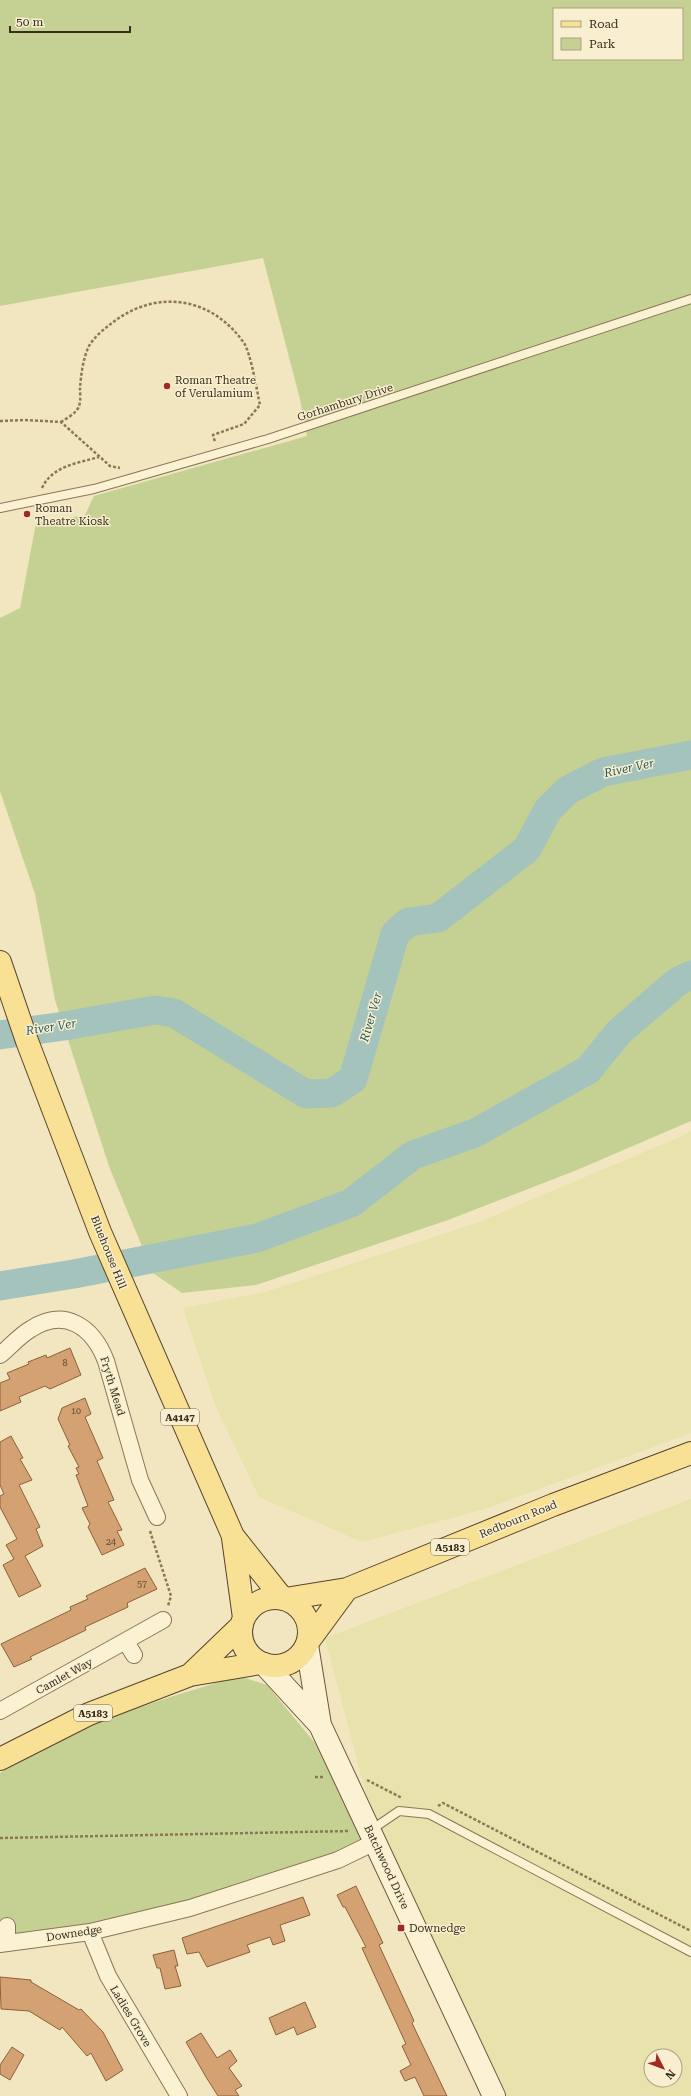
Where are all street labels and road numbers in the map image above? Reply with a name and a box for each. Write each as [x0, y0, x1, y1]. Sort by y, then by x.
street label: Gorhambury Drive [296, 381, 395, 424]
street label: Bluehouse Hill [88, 1214, 129, 1291]
street label: Fryth Mead [97, 1355, 128, 1417]
road number: A4147 [161, 1409, 199, 1425]
street label: Redbourn Road [477, 1498, 559, 1541]
road number: A5183 [431, 1539, 469, 1555]
street label: Camlet Way [34, 1655, 95, 1697]
road number: A5183 [74, 1705, 112, 1721]
street label: Batchwood Drive [361, 1823, 412, 1911]
street label: Downedge [45, 1923, 103, 1944]
street label: Ladies Grove [107, 1983, 154, 2049]

